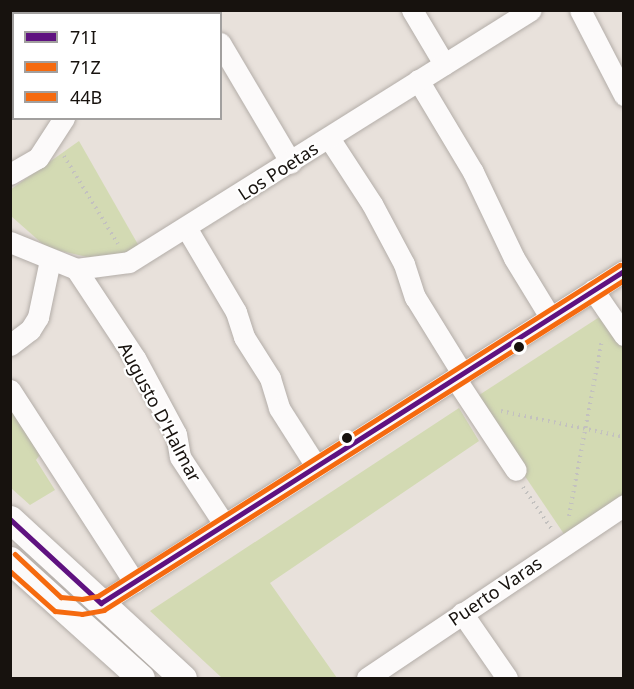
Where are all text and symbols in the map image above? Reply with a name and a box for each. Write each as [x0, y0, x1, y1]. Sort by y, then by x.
legend [12, 12, 222, 120]
text: 71I [70, 25, 97, 49]
text: 71Z [70, 55, 101, 79]
text: 44B [70, 85, 102, 109]
street label: Los Poetas [234, 137, 322, 205]
street label: Augusto D'Halmar [114, 338, 206, 486]
unlabelled marker [513, 341, 525, 353]
unlabelled marker [341, 432, 353, 444]
street label: Puerto Varas [444, 552, 546, 630]

